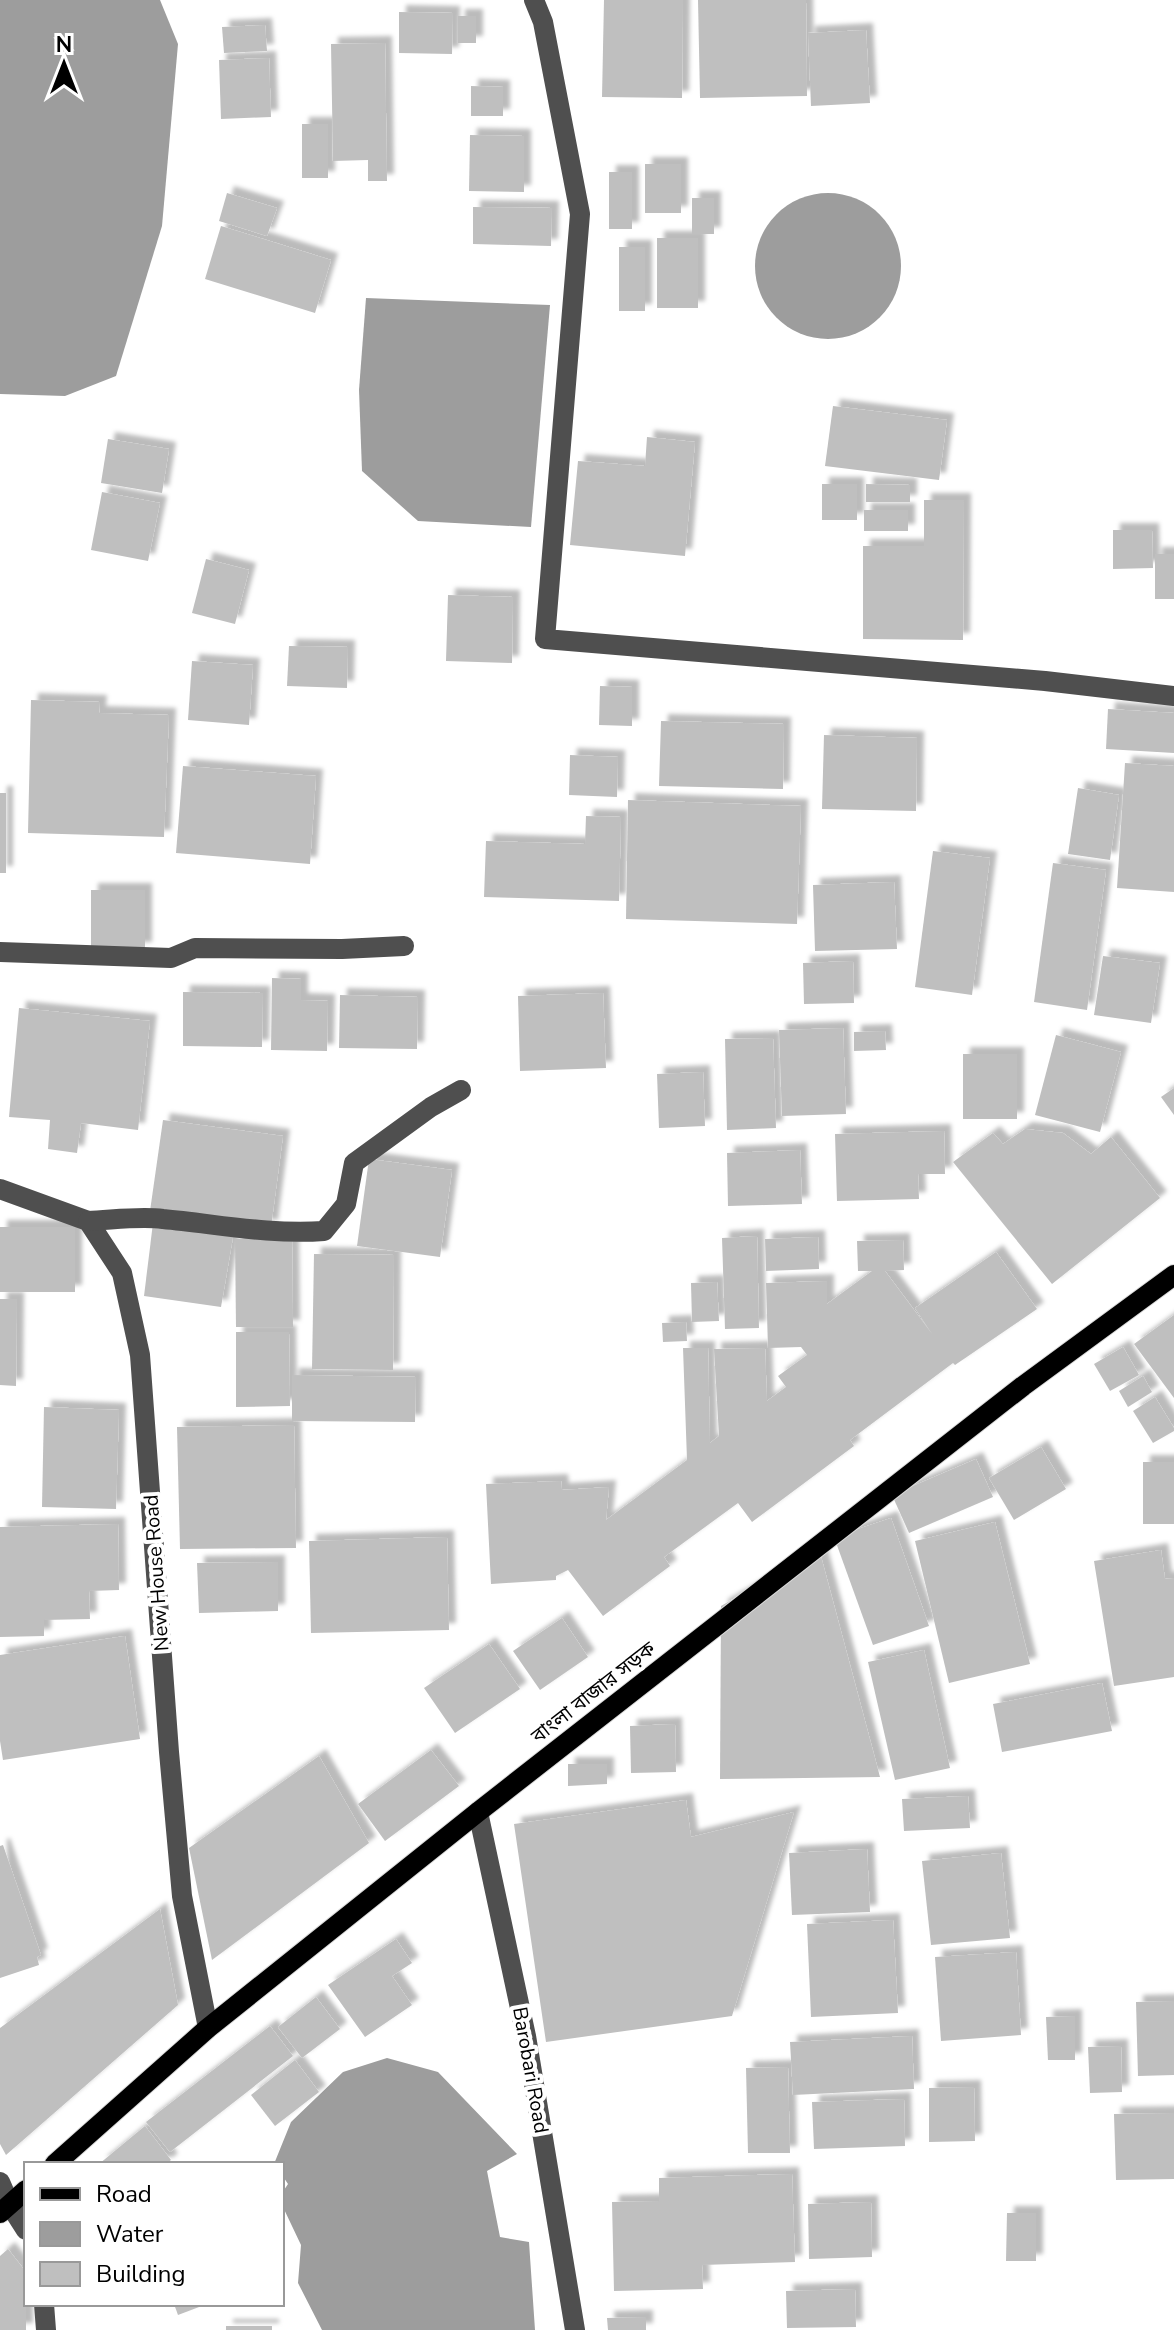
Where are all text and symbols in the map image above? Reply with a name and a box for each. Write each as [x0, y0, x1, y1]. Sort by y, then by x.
north arrow [24, 24, 104, 104]
text: N [56, 30, 72, 60]
street label: New House Road [138, 1494, 175, 1652]
street label: বাংলা বাজার সড়ক [525, 1635, 662, 1750]
street label: Barobari Road [506, 2005, 555, 2135]
legend [24, 2162, 284, 2306]
text: Road [96, 2178, 152, 2210]
text: Water [96, 2218, 164, 2250]
text: Building [96, 2258, 186, 2290]

